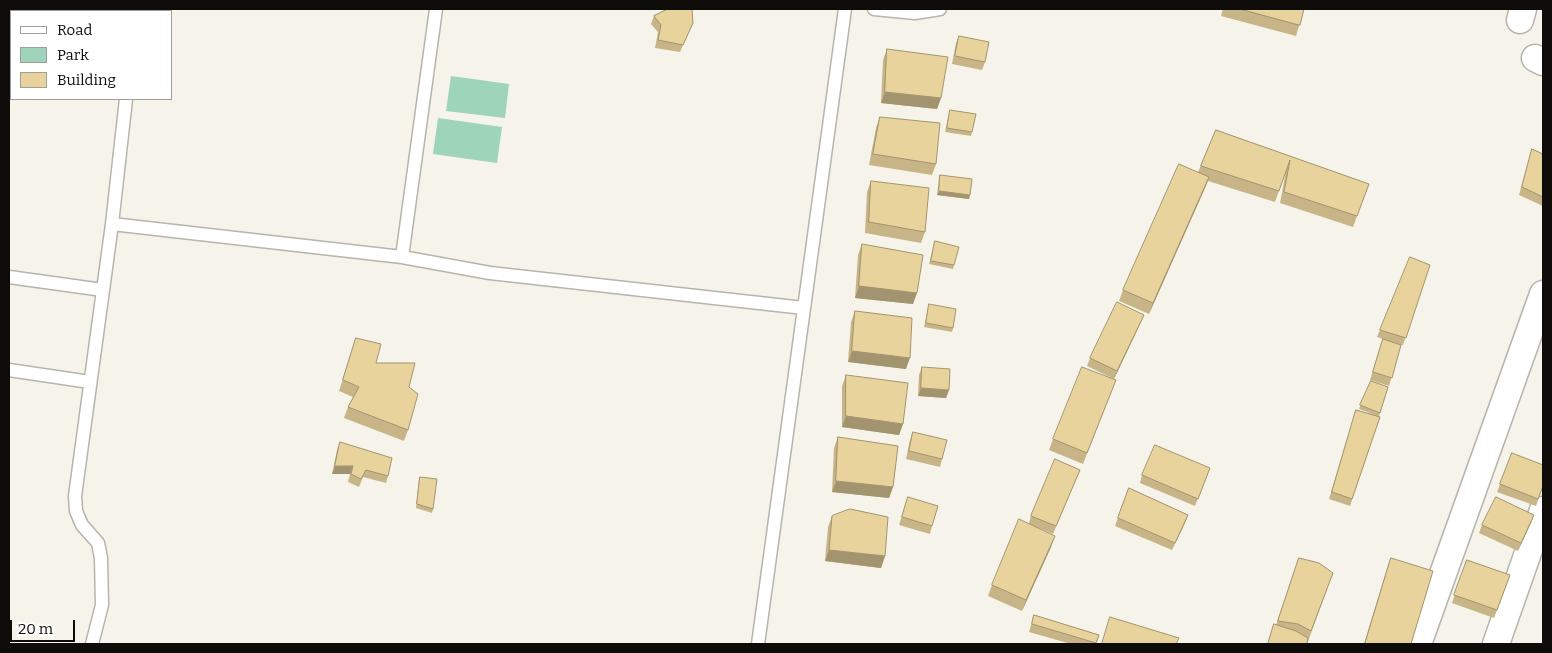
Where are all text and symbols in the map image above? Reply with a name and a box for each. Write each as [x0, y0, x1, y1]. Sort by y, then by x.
legend [10, 10, 172, 100]
text: Road [57, 21, 92, 39]
text: Park [57, 46, 89, 64]
text: Building [57, 71, 116, 89]
scale bar [12, 610, 78, 642]
text: 20 m [18, 620, 53, 638]

